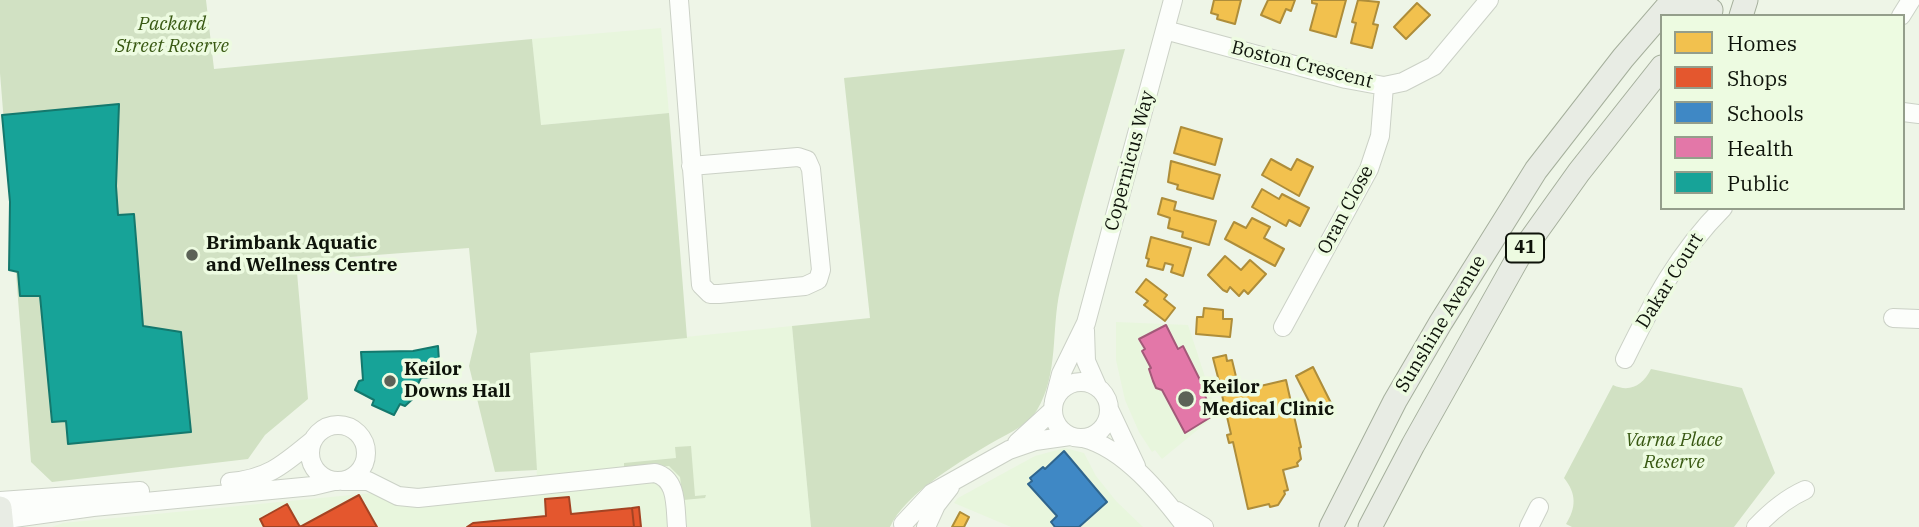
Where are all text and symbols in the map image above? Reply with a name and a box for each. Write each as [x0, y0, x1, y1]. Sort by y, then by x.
park label: Packard Street Reserve [115, 14, 229, 58]
legend [1660, 14, 1905, 210]
text: Homes [1727, 29, 1797, 57]
street label: Boston Crescent [1229, 36, 1375, 94]
text: Shops [1727, 64, 1787, 92]
street label: Copernicus Way [1100, 88, 1160, 234]
text: Schools [1727, 99, 1804, 127]
text: Health [1727, 134, 1793, 162]
street label: Oran Close [1313, 162, 1379, 258]
text: Public [1727, 169, 1789, 197]
street label: Dakar Court [1632, 229, 1708, 333]
place label: Brimbank Aquatic and Wellness Centre [206, 233, 398, 277]
road number: 41 [1506, 234, 1544, 262]
marker: Brimbank Aquatic and Wellness Centre [184, 247, 200, 263]
street label: Sunshine Avenue [1391, 251, 1491, 397]
place label: Keilor Downs Hall [404, 359, 511, 403]
marker: Keilor Downs Hall [382, 373, 398, 389]
place label: Keilor Medical Clinic [1202, 377, 1334, 421]
marker: Keilor Medical Clinic [1176, 389, 1196, 409]
park label: Varna Place Reserve [1625, 430, 1723, 474]

